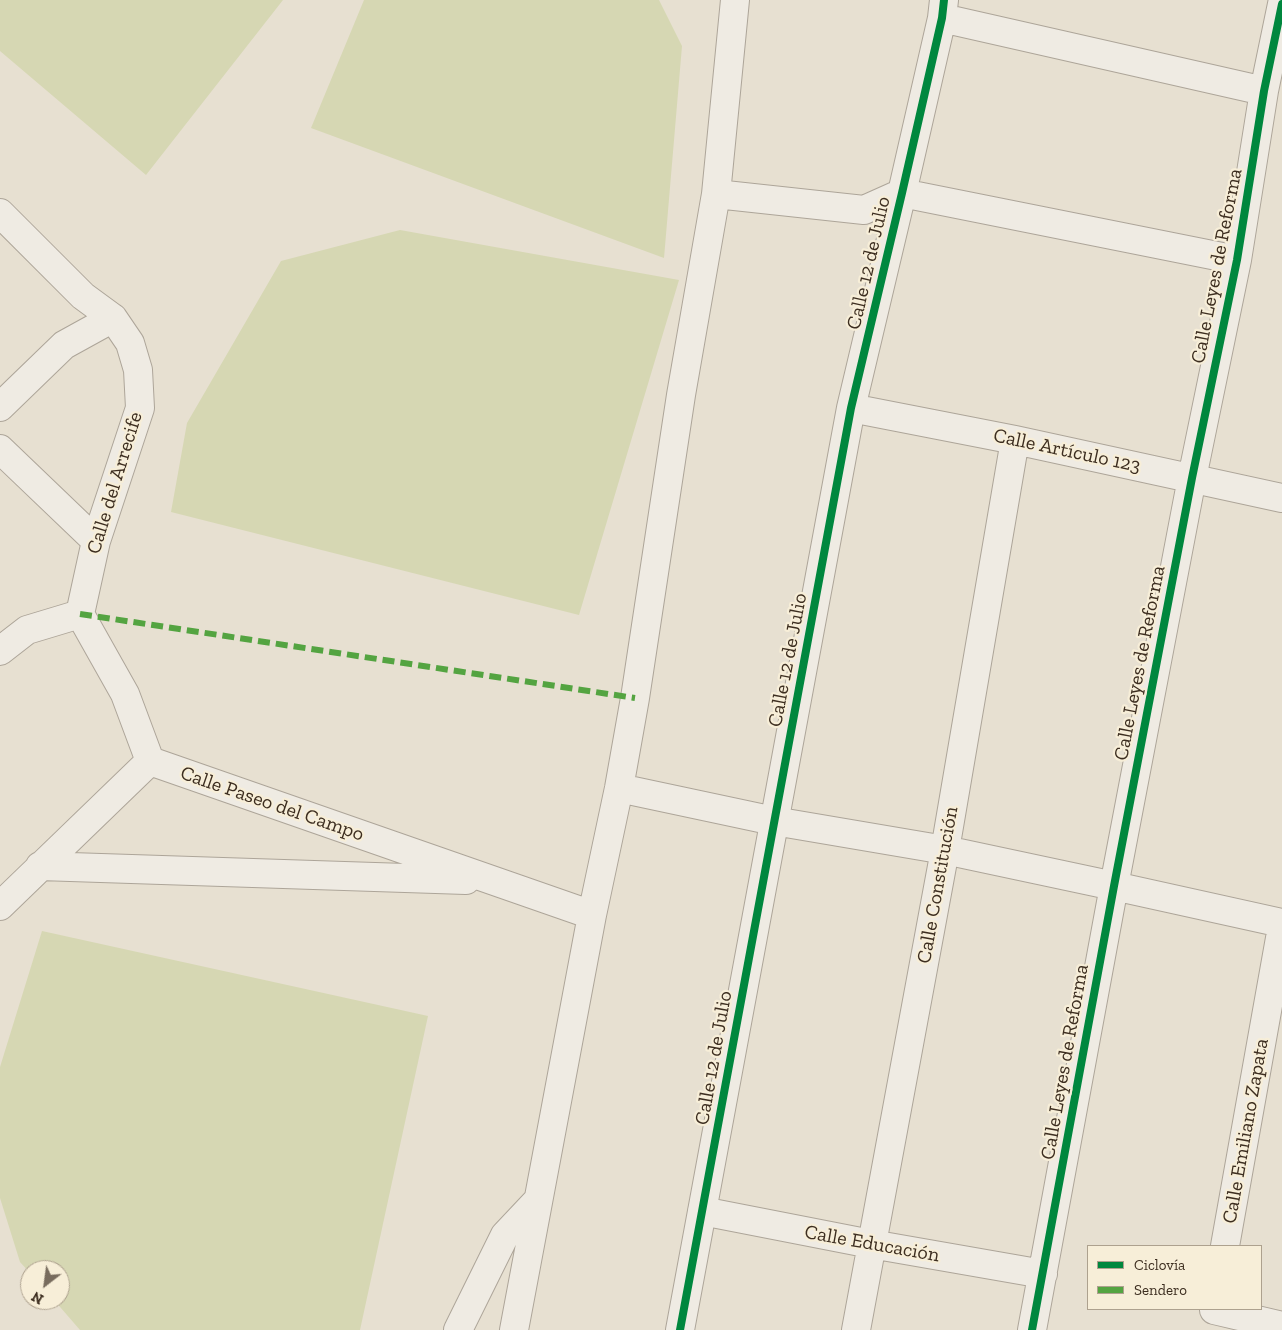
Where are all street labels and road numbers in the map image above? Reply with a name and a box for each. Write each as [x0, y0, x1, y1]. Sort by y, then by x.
street label: Calle Leyes de Reforma [1186, 167, 1248, 365]
street label: Calle 12 de Julio [842, 194, 896, 332]
street label: Calle del Arrecife [82, 409, 148, 557]
street label: Calle Artículo 123 [991, 424, 1143, 478]
street label: Calle Leyes de Reforma [1109, 564, 1171, 762]
street label: Calle 12 de Julio [763, 591, 813, 729]
street label: Calle Paseo del Campo [177, 761, 367, 847]
street label: Calle Constitución [912, 805, 964, 965]
street label: Calle Leyes de Reforma [1036, 962, 1094, 1162]
street label: Calle 12 de Julio [690, 989, 738, 1127]
street label: Calle Emiliano Zapata [1218, 1037, 1274, 1225]
street label: Calle Educación [803, 1220, 941, 1268]

